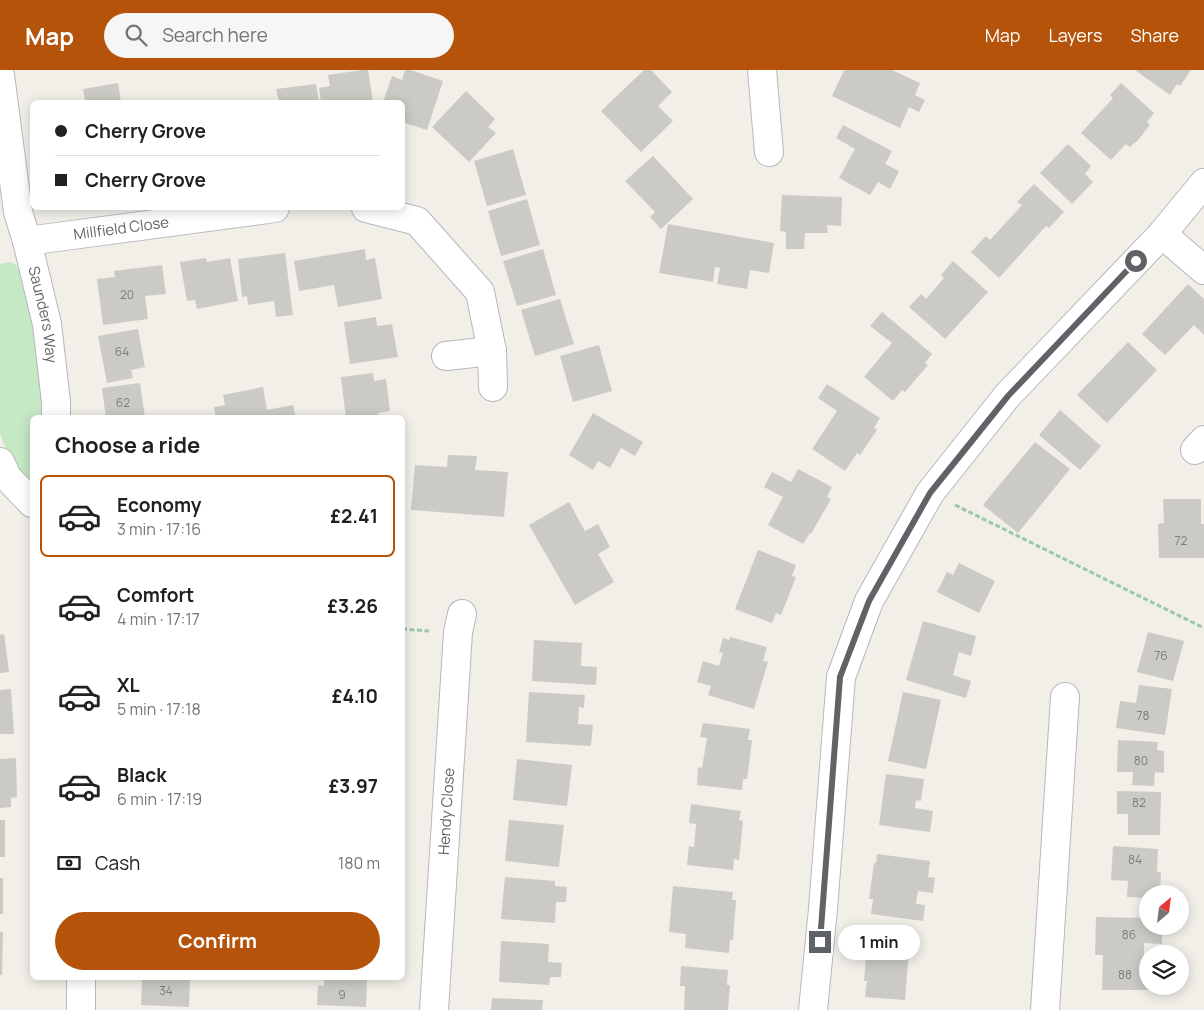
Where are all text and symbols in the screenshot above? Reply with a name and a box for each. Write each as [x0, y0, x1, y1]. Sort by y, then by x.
search box [104, 13, 454, 58]
text: Map [25, 19, 74, 52]
icon: search [122, 21, 150, 49]
text: Search here [162, 22, 268, 48]
text: Map [985, 23, 1020, 47]
text: Layers [1048, 23, 1102, 47]
text: Share [1130, 23, 1179, 47]
text: Cherry Grove [85, 118, 206, 144]
text: Cherry Grove [85, 167, 206, 193]
street label: Millfield Close [72, 211, 170, 245]
route start [1125, 250, 1147, 272]
street label: Saunders Way [23, 264, 62, 364]
house number: 20 [120, 286, 134, 303]
house number: 64 [115, 343, 129, 360]
house number: 62 [116, 394, 130, 411]
text: Choose a ride [55, 430, 200, 460]
text: Economy [117, 492, 201, 518]
icon: car [57, 494, 102, 539]
text: £2.41 [330, 503, 378, 529]
text: 3 min · 17:16 [117, 518, 201, 540]
house number: 72 [1175, 532, 1188, 549]
text: Comfort [117, 582, 194, 608]
icon: car [57, 584, 102, 629]
text: £3.26 [327, 593, 378, 619]
text: 4 min · 17:17 [117, 608, 200, 630]
house number: 76 [1154, 647, 1168, 664]
text: XL [117, 672, 140, 698]
icon: car [57, 674, 102, 719]
text: £4.10 [332, 683, 378, 709]
text: 5 min · 17:18 [117, 698, 201, 720]
house number: 78 [1137, 707, 1150, 724]
house number: 80 [1134, 752, 1148, 769]
text: Black [117, 762, 166, 788]
icon: car [57, 764, 102, 809]
street label: Hendy Close [433, 767, 459, 856]
text: £3.97 [328, 773, 378, 799]
text: 6 min · 17:19 [117, 788, 202, 810]
house number: 82 [1132, 794, 1146, 811]
icon: cash [55, 849, 83, 877]
text: Cash [95, 850, 140, 876]
house number: 84 [1128, 851, 1142, 868]
text: 180 m [338, 852, 380, 874]
north arrow [1139, 885, 1189, 935]
map controls [1139, 885, 1189, 995]
button: Confirm [55, 912, 380, 970]
callout: 1 min [838, 924, 920, 960]
house number: 86 [1122, 926, 1136, 943]
route end [809, 931, 831, 953]
text: 1 min [859, 931, 899, 953]
button: layers [1139, 945, 1189, 995]
house number: 88 [1118, 966, 1132, 983]
house number: 34 [159, 982, 173, 999]
house number: 9 [338, 986, 346, 1003]

